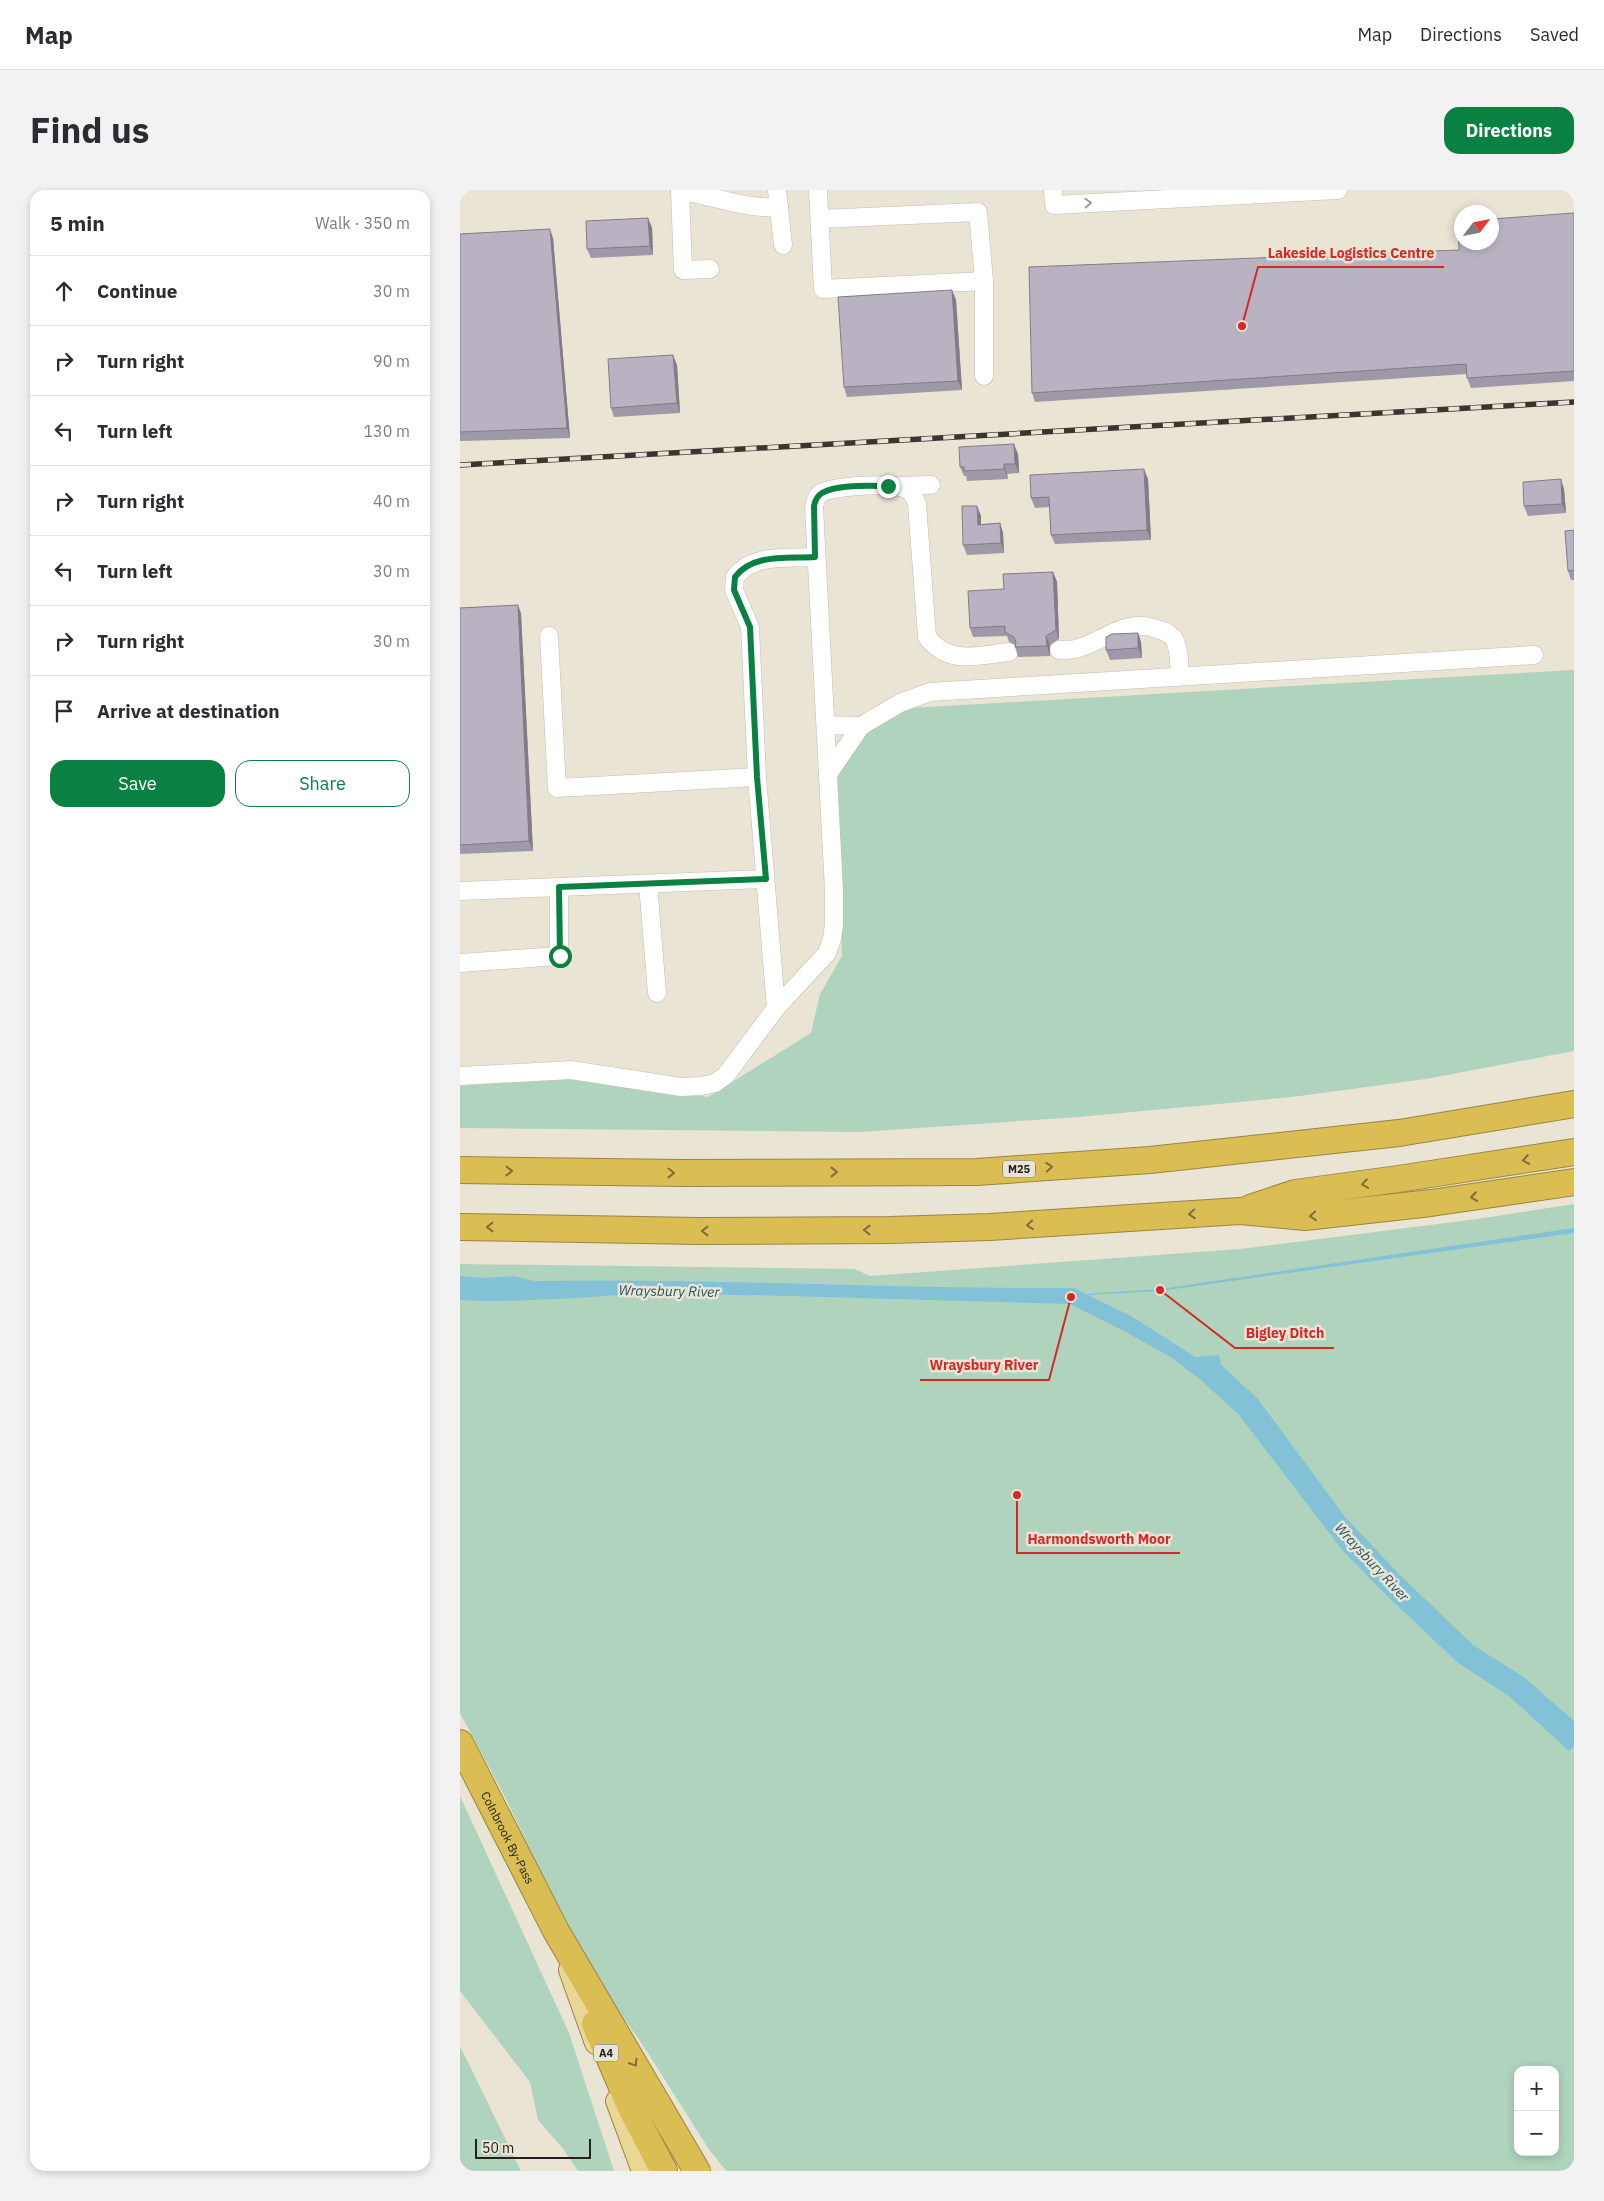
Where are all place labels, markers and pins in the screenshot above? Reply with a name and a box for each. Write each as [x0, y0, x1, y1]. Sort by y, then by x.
callout: Lakeside Logistics Centre [1258, 238, 1444, 267]
callout: Bigley Ditch [1235, 1319, 1334, 1348]
callout: Wraysbury River [920, 1351, 1049, 1380]
callout: Harmondsworth Moor [1017, 1524, 1180, 1553]

